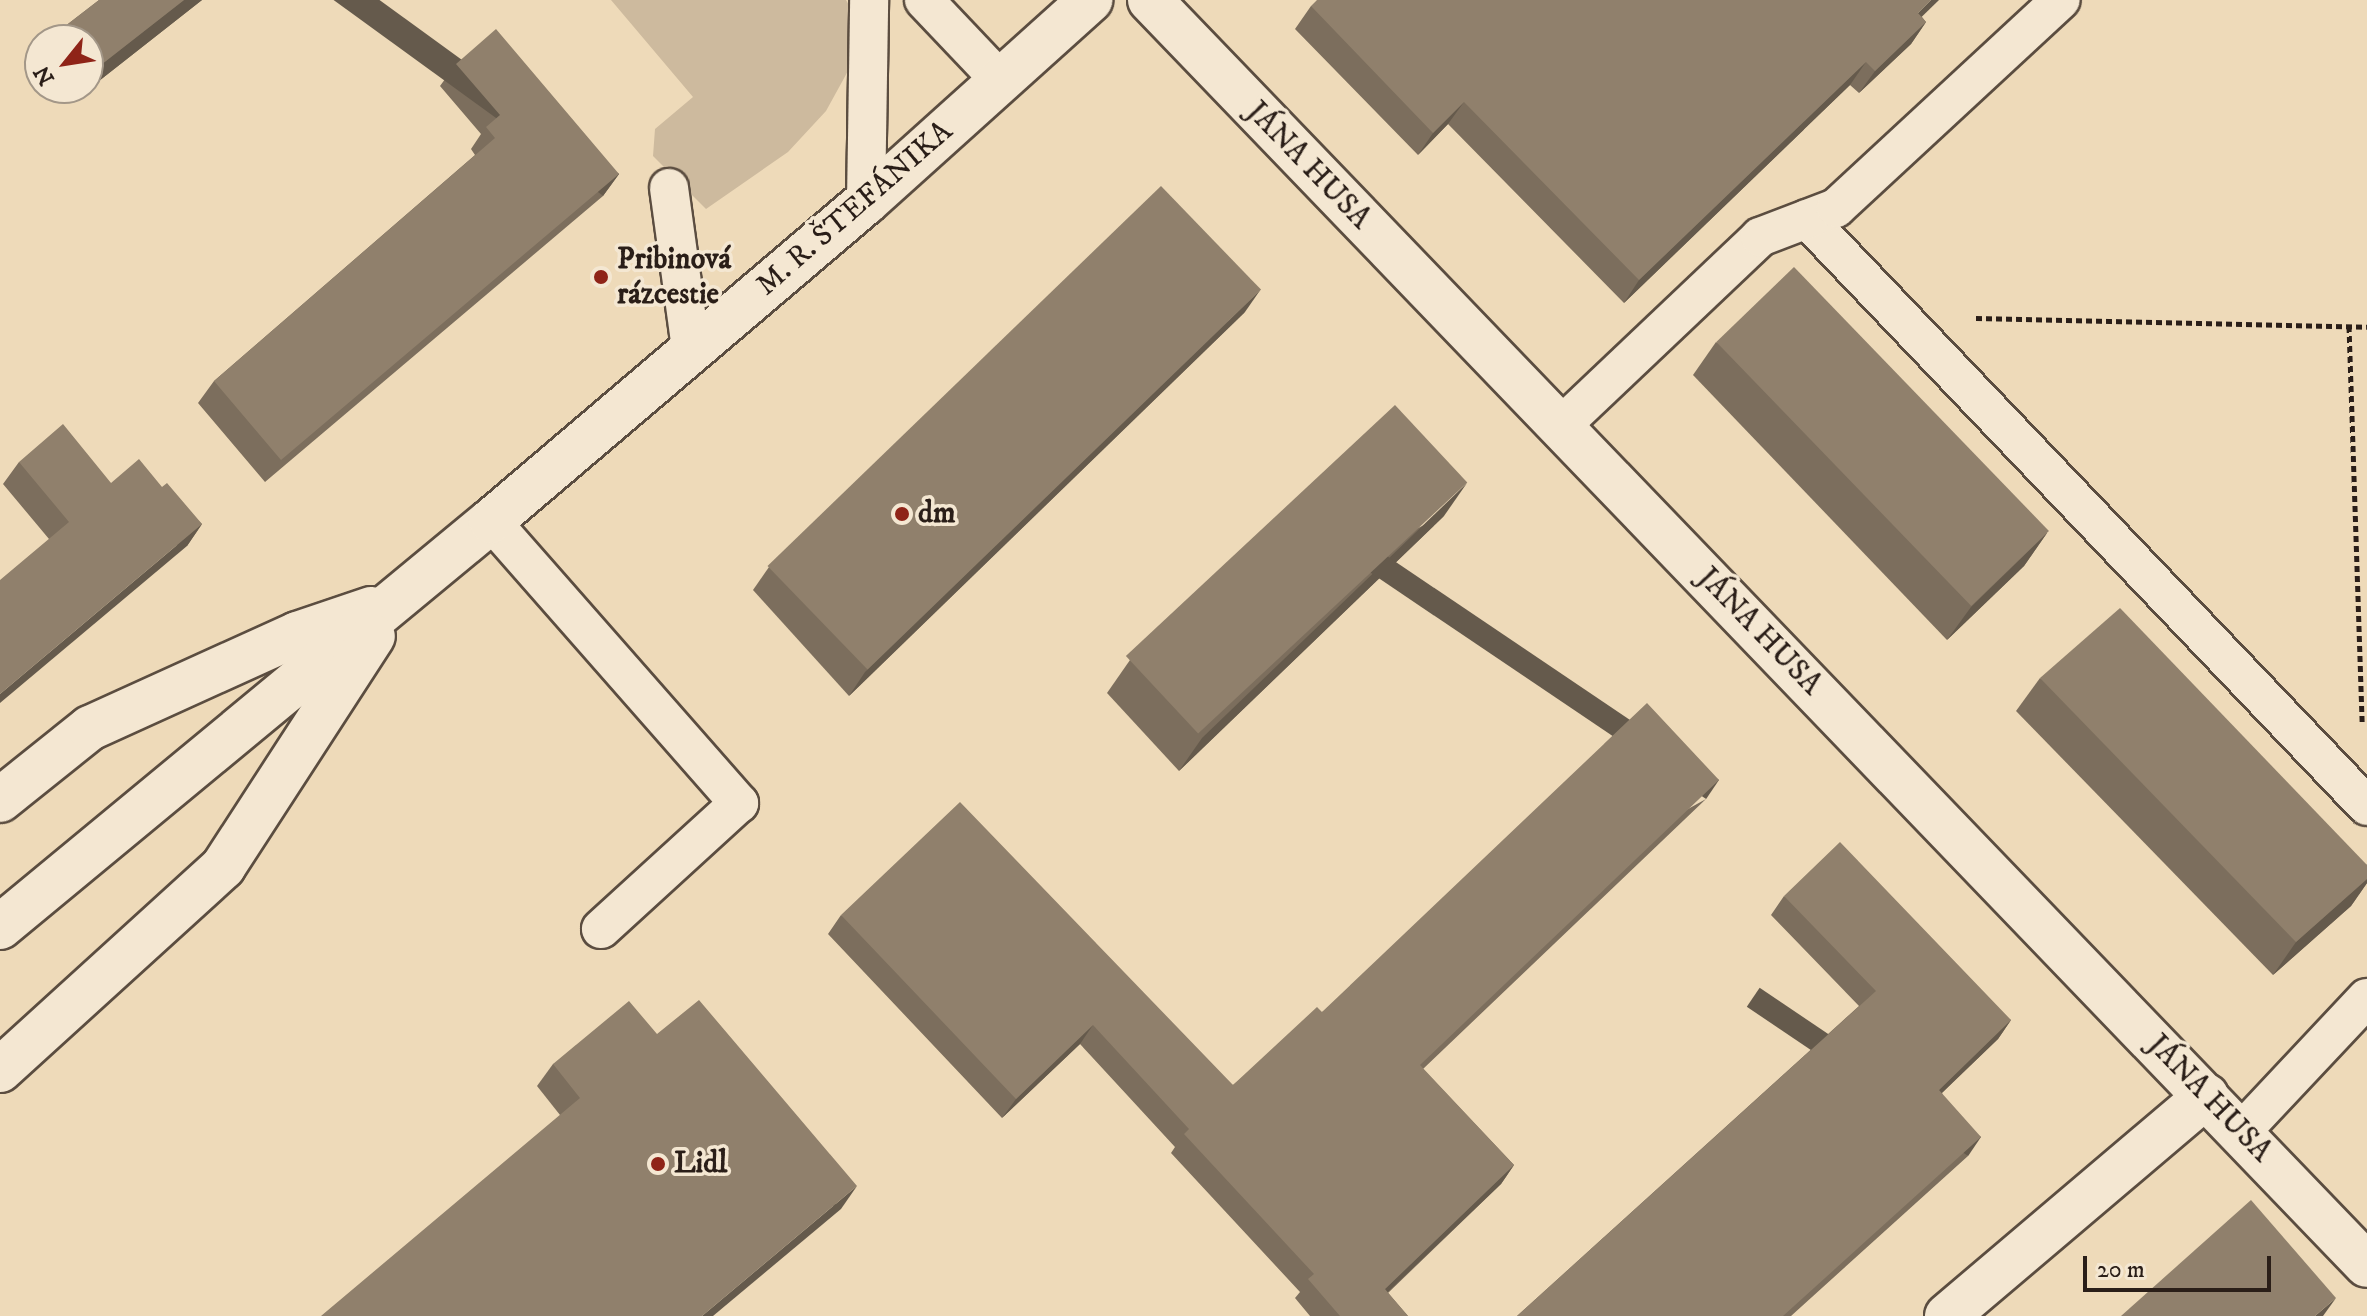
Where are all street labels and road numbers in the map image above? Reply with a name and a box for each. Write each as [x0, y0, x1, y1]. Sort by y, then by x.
street label: JÁNA HUSA [1238, 95, 1378, 237]
street label: M. R. ŠTEFÁNIKA [750, 114, 960, 304]
street label: JÁNA HUSA [1689, 561, 1829, 703]
street label: JÁNA HUSA [2139, 1028, 2279, 1170]

